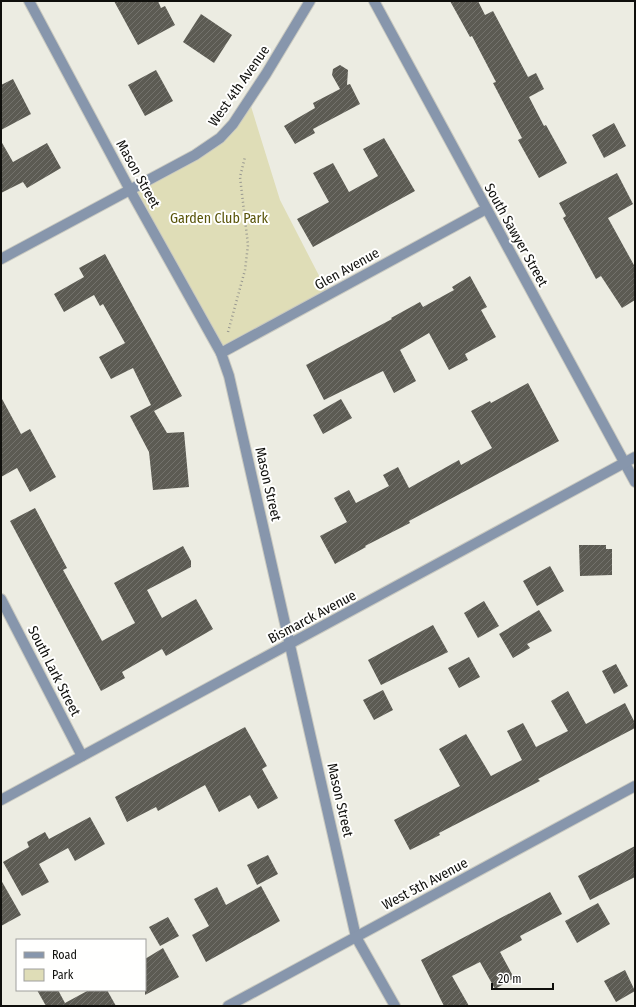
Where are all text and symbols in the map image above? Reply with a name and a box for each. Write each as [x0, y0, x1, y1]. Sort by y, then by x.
street label: West 4th Avenue [205, 42, 273, 130]
street label: Mason Street [112, 137, 164, 211]
street label: South Sawyer Street [481, 180, 552, 290]
park label: Garden Club Park [170, 210, 269, 227]
street label: Glen Avenue [312, 244, 382, 294]
street label: Mason Street [251, 445, 285, 523]
street label: Bismarck Avenue [265, 587, 359, 647]
street label: South Lark Street [24, 623, 84, 719]
street label: Mason Street [323, 761, 357, 839]
street label: West 5th Avenue [379, 854, 471, 914]
legend [16, 939, 146, 991]
text: Road [52, 948, 77, 962]
scale bar [492, 965, 553, 991]
text: Park [52, 968, 74, 982]
text: 20 m [498, 972, 522, 986]

